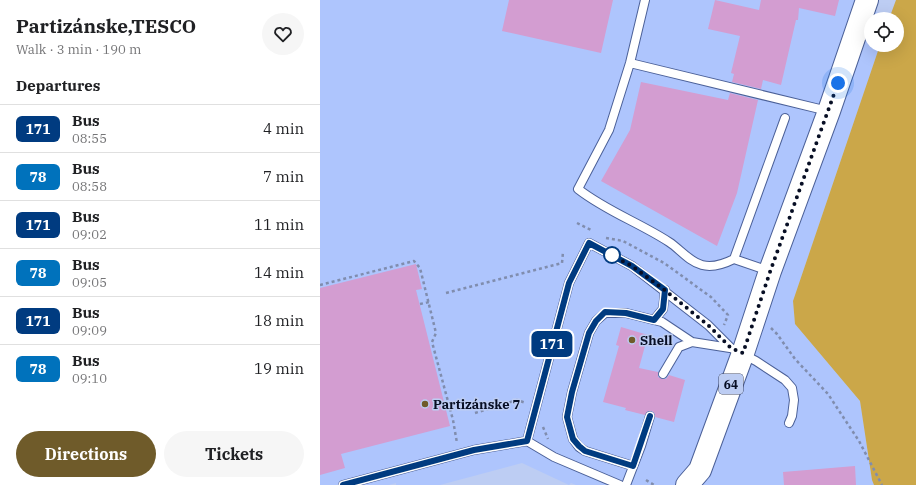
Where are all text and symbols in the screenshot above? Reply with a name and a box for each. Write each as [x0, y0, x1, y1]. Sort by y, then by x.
map controls [864, 12, 904, 52]
button: locate [864, 12, 904, 52]
button: heart [262, 13, 304, 55]
text: Partizánske,TESCO [16, 14, 196, 38]
text: Walk · 3 min · 190 m [16, 41, 141, 58]
your location [828, 73, 848, 93]
text: Departures [16, 76, 100, 95]
text: Bus [72, 111, 100, 130]
text: 4 min [263, 119, 304, 138]
text: 171 [25, 120, 51, 138]
text: 08:55 [72, 130, 107, 147]
text: Bus [72, 159, 100, 178]
text: 7 min [263, 167, 304, 186]
text: 78 [30, 168, 46, 186]
text: 08:58 [72, 178, 107, 195]
text: Bus [72, 207, 100, 226]
text: 11 min [254, 215, 304, 234]
text: 171 [25, 216, 51, 234]
text: 09:02 [72, 226, 107, 243]
unlabelled marker [603, 246, 621, 264]
text: Bus [72, 255, 100, 274]
text: 14 min [254, 263, 304, 282]
text: 78 [30, 264, 46, 282]
text: 09:05 [72, 274, 107, 291]
text: Bus [72, 303, 100, 322]
text: 18 min [254, 311, 304, 330]
text: 171 [25, 312, 51, 330]
text: 09:09 [72, 322, 107, 339]
line badge: 171 [529, 331, 575, 357]
place label: Shell [640, 332, 672, 349]
text: 171 [539, 335, 565, 353]
marker: Shell [627, 335, 637, 345]
text: Bus [72, 351, 100, 370]
text: 19 min [254, 359, 304, 378]
text: 78 [30, 360, 46, 378]
text: 09:10 [72, 370, 107, 387]
road number: 64 [719, 374, 743, 394]
place label: Partizánske 7 [433, 396, 521, 413]
marker: Partizánske 7 [420, 399, 430, 409]
button: Directions [16, 431, 156, 477]
button: Tickets [164, 431, 304, 477]

